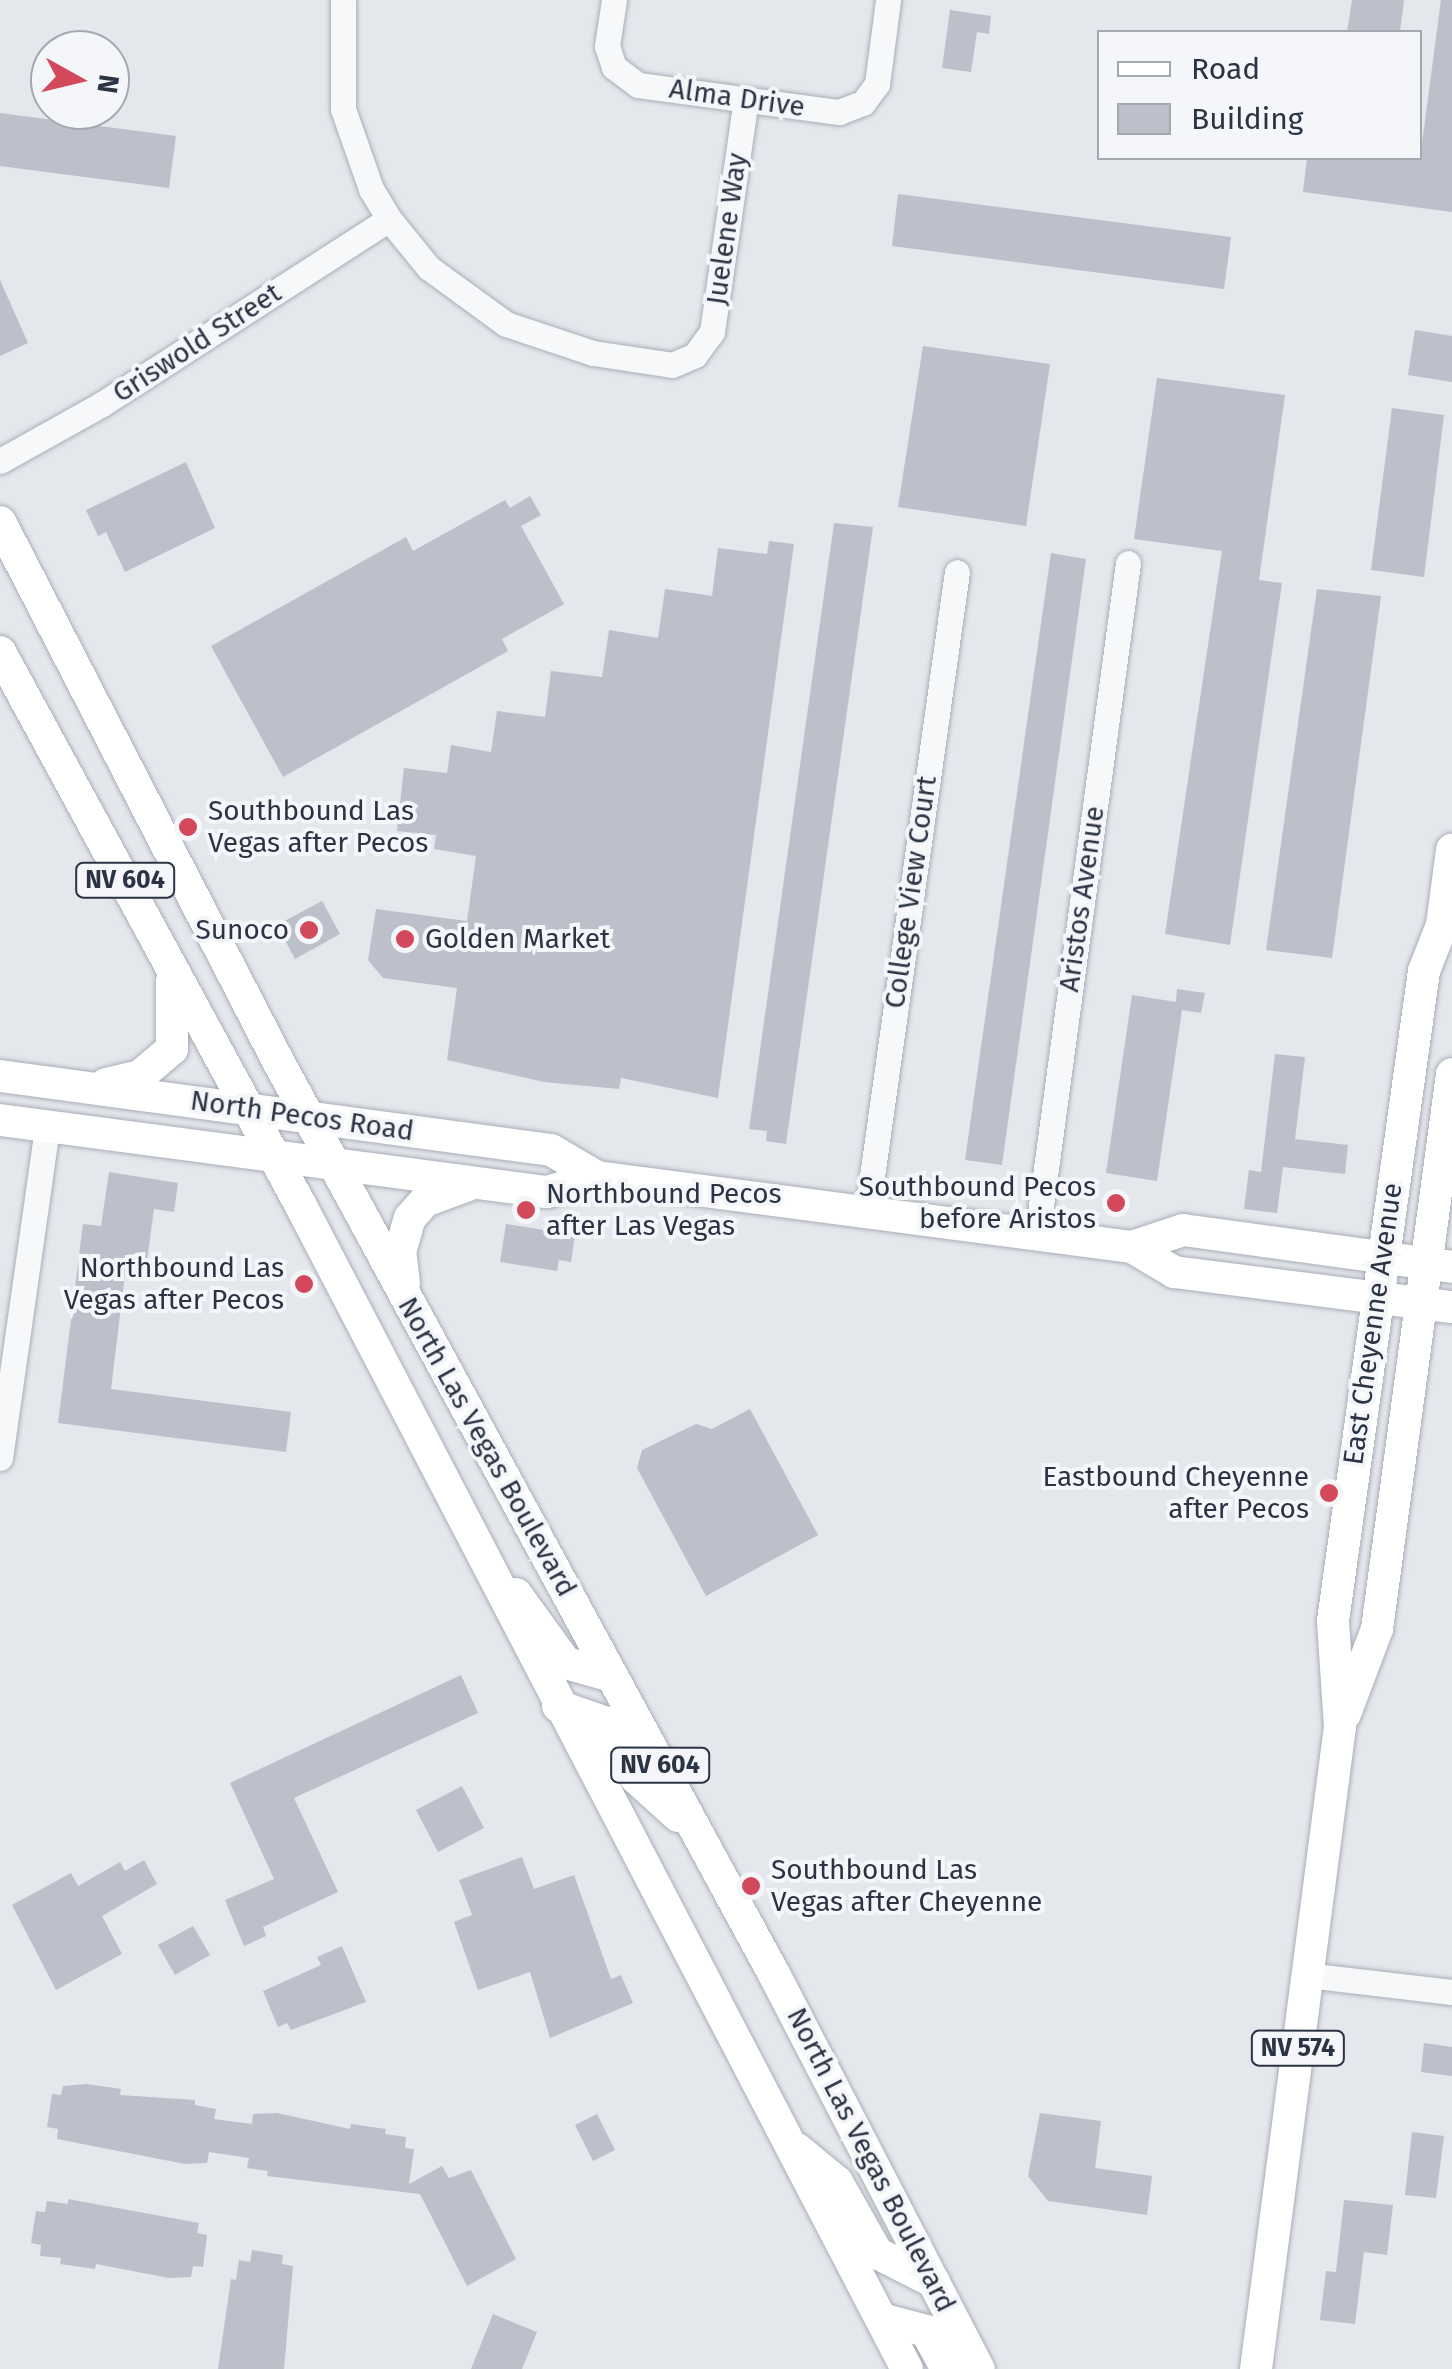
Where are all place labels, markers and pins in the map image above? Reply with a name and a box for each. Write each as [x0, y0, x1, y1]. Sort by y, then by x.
place label: Southbound Las Vegas after Pecos [208, 794, 428, 860]
marker: Southbound Las Vegas after Pecos [177, 816, 199, 838]
place label: Sunoco [196, 913, 289, 947]
marker: Sunoco [298, 919, 320, 941]
place label: Golden Market [425, 922, 610, 956]
marker: Golden Market [394, 928, 416, 950]
place label: Southbound Pecos before Aristos [859, 1170, 1096, 1236]
place label: Northbound Pecos after Las Vegas [546, 1177, 782, 1243]
marker: Southbound Pecos before Aristos [1105, 1192, 1127, 1214]
marker: Northbound Pecos after Las Vegas [515, 1199, 537, 1221]
place label: Northbound Las Vegas after Pecos [64, 1251, 284, 1317]
marker: Northbound Las Vegas after Pecos [293, 1273, 315, 1295]
place label: Eastbound Cheyenne after Pecos [1042, 1460, 1309, 1526]
marker: Eastbound Cheyenne after Pecos [1318, 1482, 1340, 1504]
place label: Southbound Las Vegas after Cheyenne [771, 1853, 1042, 1919]
marker: Southbound Las Vegas after Cheyenne [740, 1875, 762, 1897]

